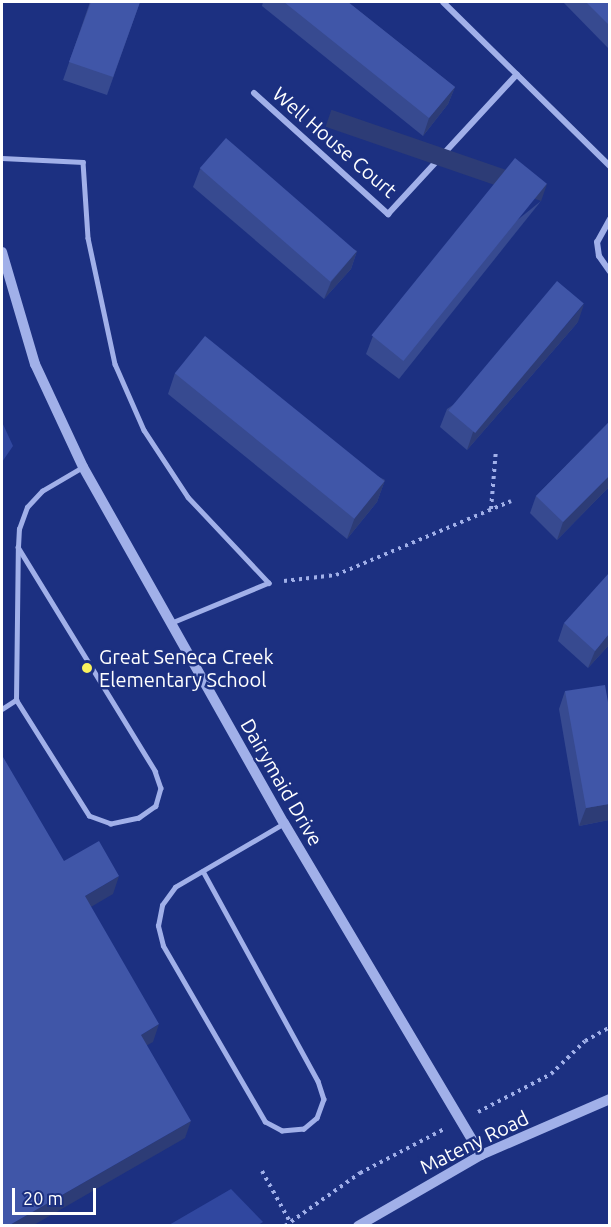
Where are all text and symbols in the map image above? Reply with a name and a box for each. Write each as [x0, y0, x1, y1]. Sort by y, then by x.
street label: Well House Court [268, 82, 402, 202]
place label: Great Seneca Creek Elementary School [99, 644, 274, 691]
marker: Great Seneca Creek Elementary School [80, 661, 94, 675]
street label: Dairymaid Drive [236, 714, 328, 850]
street label: Mateny Road [416, 1105, 532, 1179]
scale bar [15, 1176, 99, 1214]
text: 20 m [23, 1188, 63, 1208]

